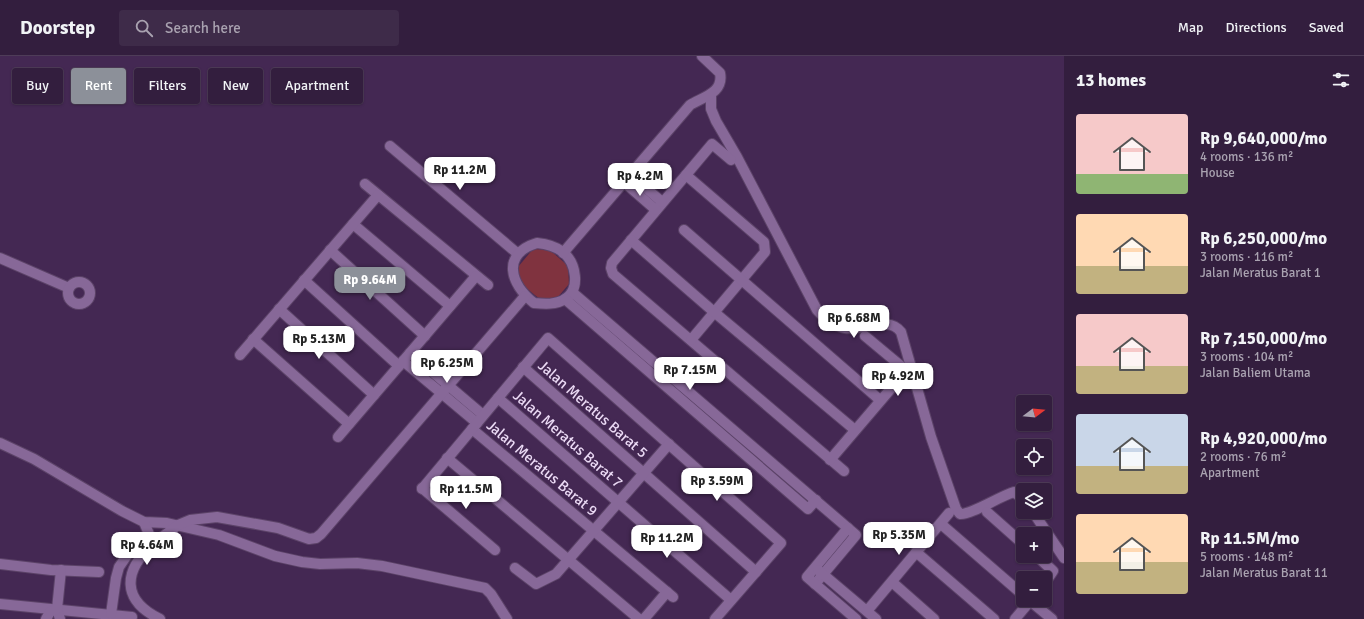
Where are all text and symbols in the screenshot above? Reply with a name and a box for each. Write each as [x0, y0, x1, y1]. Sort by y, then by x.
search box [119, 10, 399, 46]
text: Doorstep [20, 16, 95, 40]
icon: search [133, 17, 155, 39]
text: Search here [165, 19, 241, 37]
text: Map [1178, 19, 1204, 36]
text: Directions [1226, 19, 1287, 36]
text: Saved [1309, 19, 1344, 36]
chip: Buy [12, 68, 63, 104]
chip: Rent [71, 68, 126, 104]
chip: Filters [134, 68, 200, 104]
chip: New [208, 68, 263, 104]
chip: Apartment [271, 68, 363, 104]
icon: filters [1330, 69, 1352, 91]
text: 13 homes [1076, 70, 1146, 91]
text: Rp 9,640,000/mo [1200, 128, 1327, 149]
icon: home [1108, 130, 1156, 178]
text: 4 rooms · 136 m² [1200, 149, 1293, 165]
pin: Rp 11.2M [419, 157, 501, 191]
text: Rp 11.2M [433, 162, 487, 178]
pin: Rp 4.2M [603, 163, 677, 197]
text: House [1200, 165, 1235, 181]
text: Rp 4.2M [617, 168, 663, 184]
text: Rp 6,250,000/mo [1200, 228, 1327, 249]
icon: home [1108, 230, 1156, 278]
text: 3 rooms · 116 m² [1200, 249, 1293, 265]
text: Jalan Meratus Barat 1 [1200, 265, 1321, 281]
pin: Rp 9.64M [329, 267, 411, 301]
text: Rp 9.64M [343, 272, 397, 288]
pin: Rp 6.68M [813, 305, 895, 339]
text: Rp 6.68M [827, 310, 881, 326]
pin: Rp 5.13M [278, 326, 360, 360]
text: Rp 7,150,000/mo [1200, 328, 1327, 349]
icon: home [1108, 330, 1156, 378]
text: Rp 5.13M [292, 331, 346, 347]
text: 3 rooms · 104 m² [1200, 349, 1293, 365]
pin: Rp 6.25M [406, 350, 488, 384]
text: Rp 6.25M [420, 355, 474, 371]
street label: Jalan Meratus Barat 5 [534, 356, 652, 462]
pin: Rp 7.15M [649, 357, 731, 391]
text: Rp 7.15M [663, 362, 717, 378]
pin: Rp 4.92M [857, 363, 939, 397]
text: Jalan Baliem Utama [1200, 365, 1311, 381]
text: Rp 4.92M [871, 368, 925, 384]
street label: Jalan Meratus Barat 7 [509, 386, 627, 492]
north arrow [1016, 395, 1052, 431]
map controls [1016, 395, 1052, 607]
street label: Jalan Meratus Barat 9 [483, 416, 601, 520]
text: Rp 4,920,000/mo [1200, 428, 1327, 449]
icon: home [1108, 430, 1156, 478]
button: locate [1016, 439, 1052, 475]
text: 2 rooms · 76 m² [1200, 449, 1286, 465]
text: Apartment [1200, 465, 1260, 481]
pin: Rp 3.59M [676, 468, 758, 502]
text: Rp 3.59M [690, 473, 744, 489]
pin: Rp 11.5M [425, 476, 507, 510]
text: Rp 11.5M [439, 481, 493, 497]
button: layers [1016, 483, 1052, 519]
pin: Rp 5.35M [858, 522, 940, 556]
pin: Rp 11.2M [626, 525, 708, 559]
text: Rp 5.35M [872, 527, 926, 543]
button: + [1016, 527, 1052, 563]
text: Rp 11.5M/mo [1200, 528, 1299, 549]
text: Rp 11.2M [640, 530, 694, 546]
icon: home [1108, 530, 1156, 578]
pin: Rp 4.64M [106, 532, 188, 566]
text: Rp 4.64M [120, 537, 174, 553]
text: 5 rooms · 148 m² [1200, 549, 1293, 565]
text: Jalan Meratus Barat 11 [1200, 565, 1328, 581]
button: − [1016, 571, 1052, 607]

